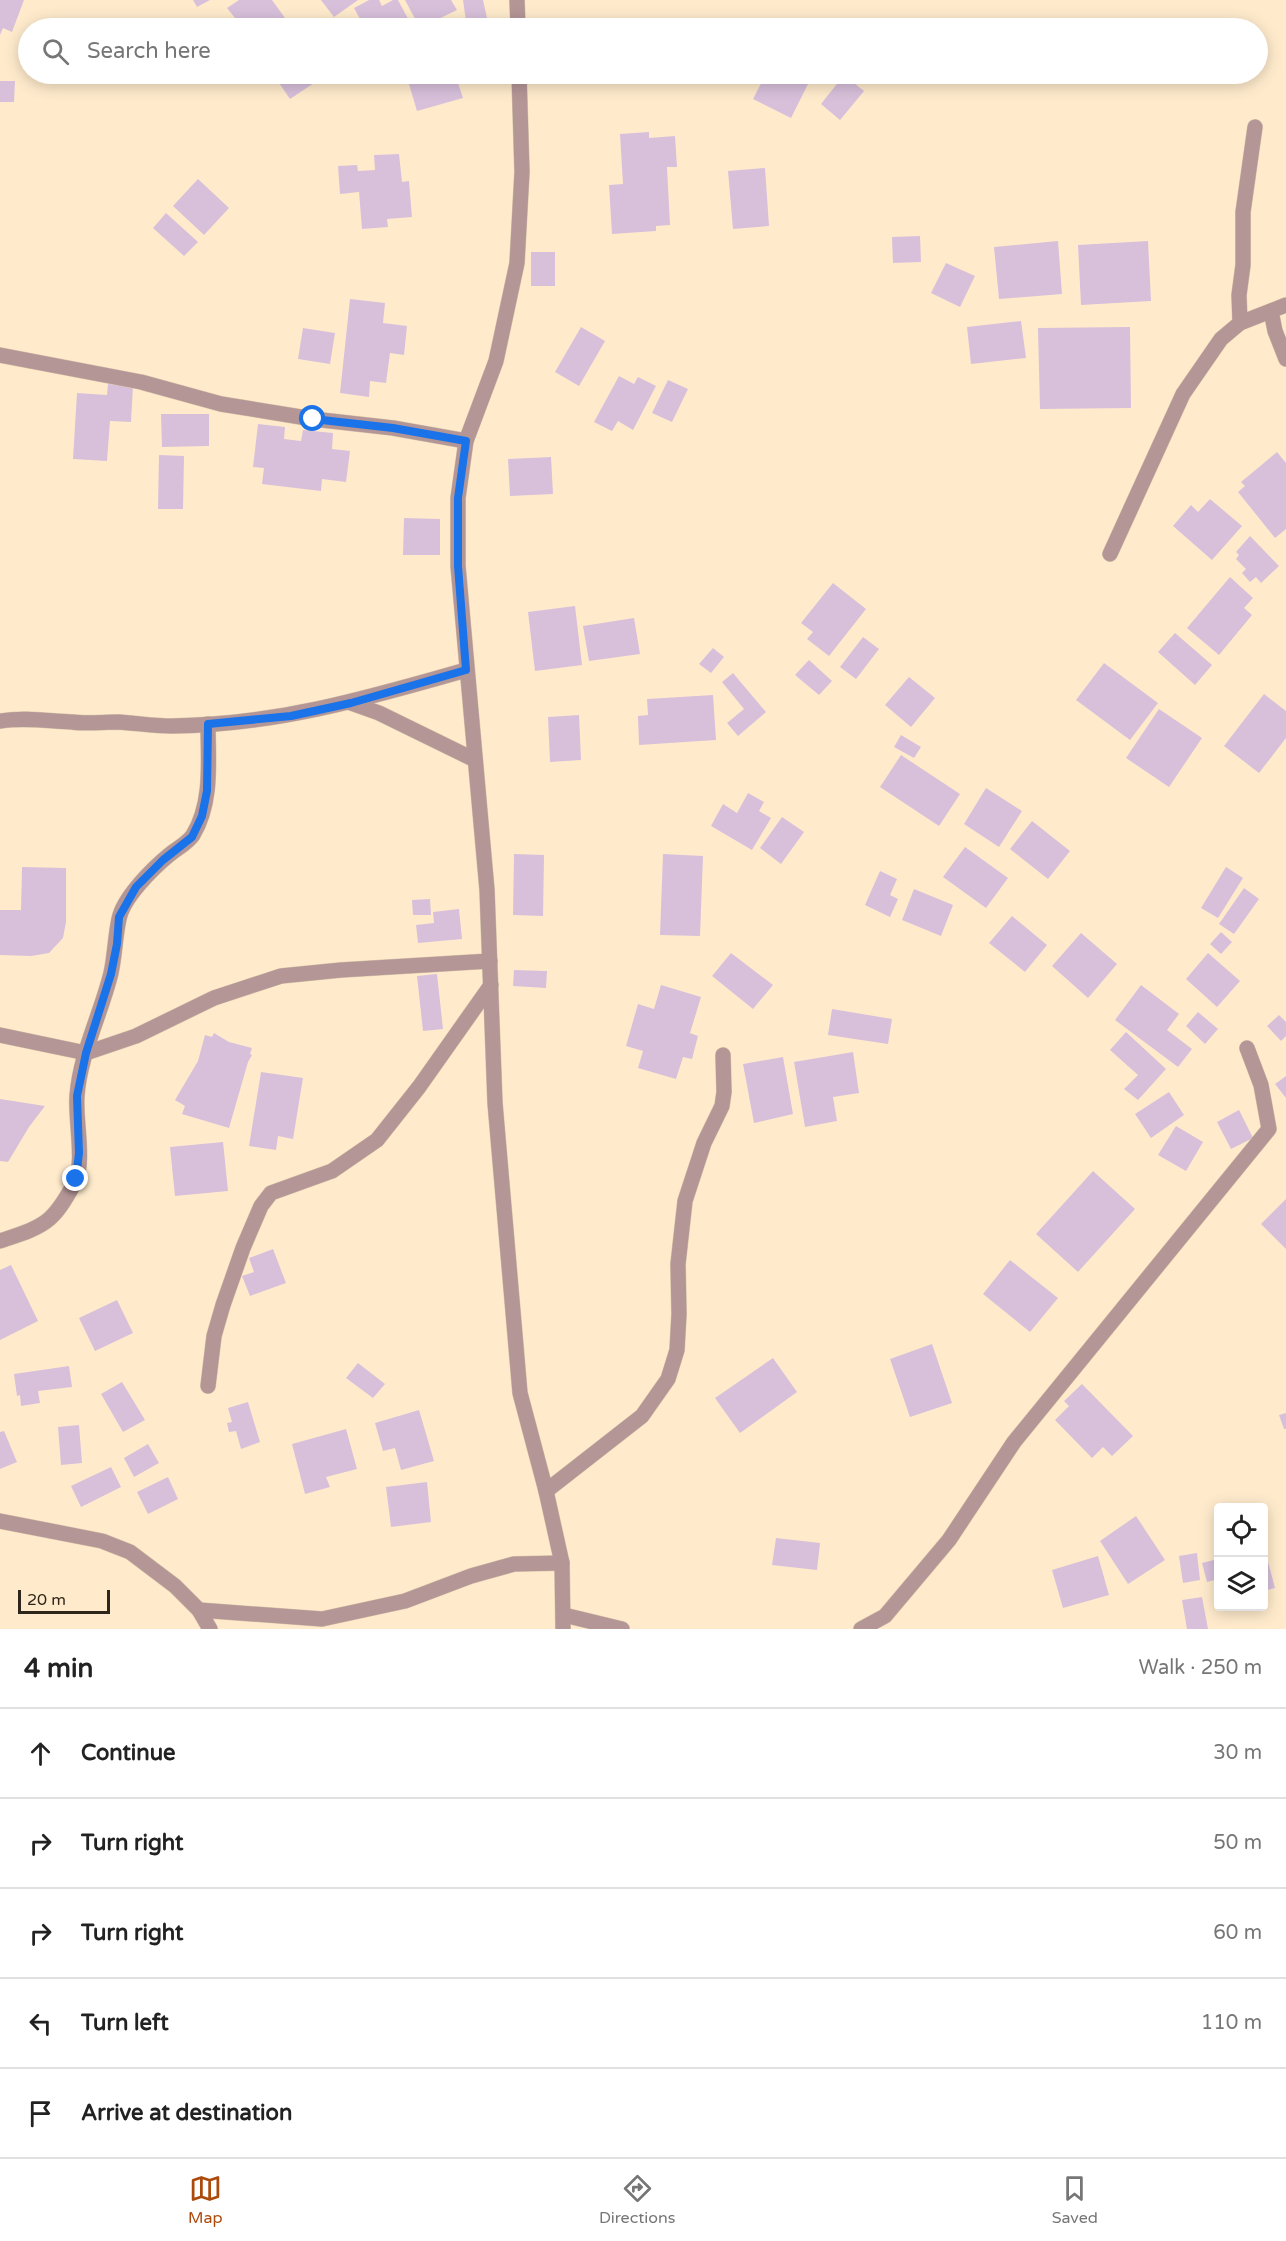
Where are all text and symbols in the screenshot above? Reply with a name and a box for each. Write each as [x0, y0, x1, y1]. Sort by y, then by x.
search box [18, 18, 1268, 84]
icon: search [39, 35, 72, 68]
text: Search here [87, 38, 211, 64]
route start [299, 405, 325, 431]
route end [62, 1165, 88, 1191]
map controls [1214, 1503, 1268, 1611]
button: locate [1214, 1503, 1268, 1557]
button: layers [1214, 1557, 1268, 1611]
scale bar [18, 1587, 110, 1614]
text: 20 m [27, 1590, 66, 1610]
text: 4 min [24, 1653, 93, 1684]
text: Walk · 250 m [1139, 1656, 1262, 1680]
icon: ahead [24, 1737, 57, 1770]
text: Continue [81, 1740, 176, 1766]
text: 30 m [1213, 1741, 1262, 1765]
icon: right [24, 1827, 57, 1860]
text: Turn right [81, 1830, 183, 1856]
text: 50 m [1213, 1831, 1262, 1855]
icon: right [24, 1917, 57, 1950]
text: Turn right [81, 1920, 183, 1946]
text: 60 m [1213, 1921, 1262, 1945]
icon: left [24, 2007, 57, 2040]
text: Turn left [81, 2010, 169, 2036]
text: 110 m [1201, 2011, 1262, 2035]
icon: arrive [24, 2097, 57, 2130]
text: Arrive at destination [81, 2100, 292, 2126]
tab: Map [188, 2172, 223, 2228]
tab: Directions [599, 2172, 675, 2228]
tab: Saved [1052, 2172, 1098, 2228]

